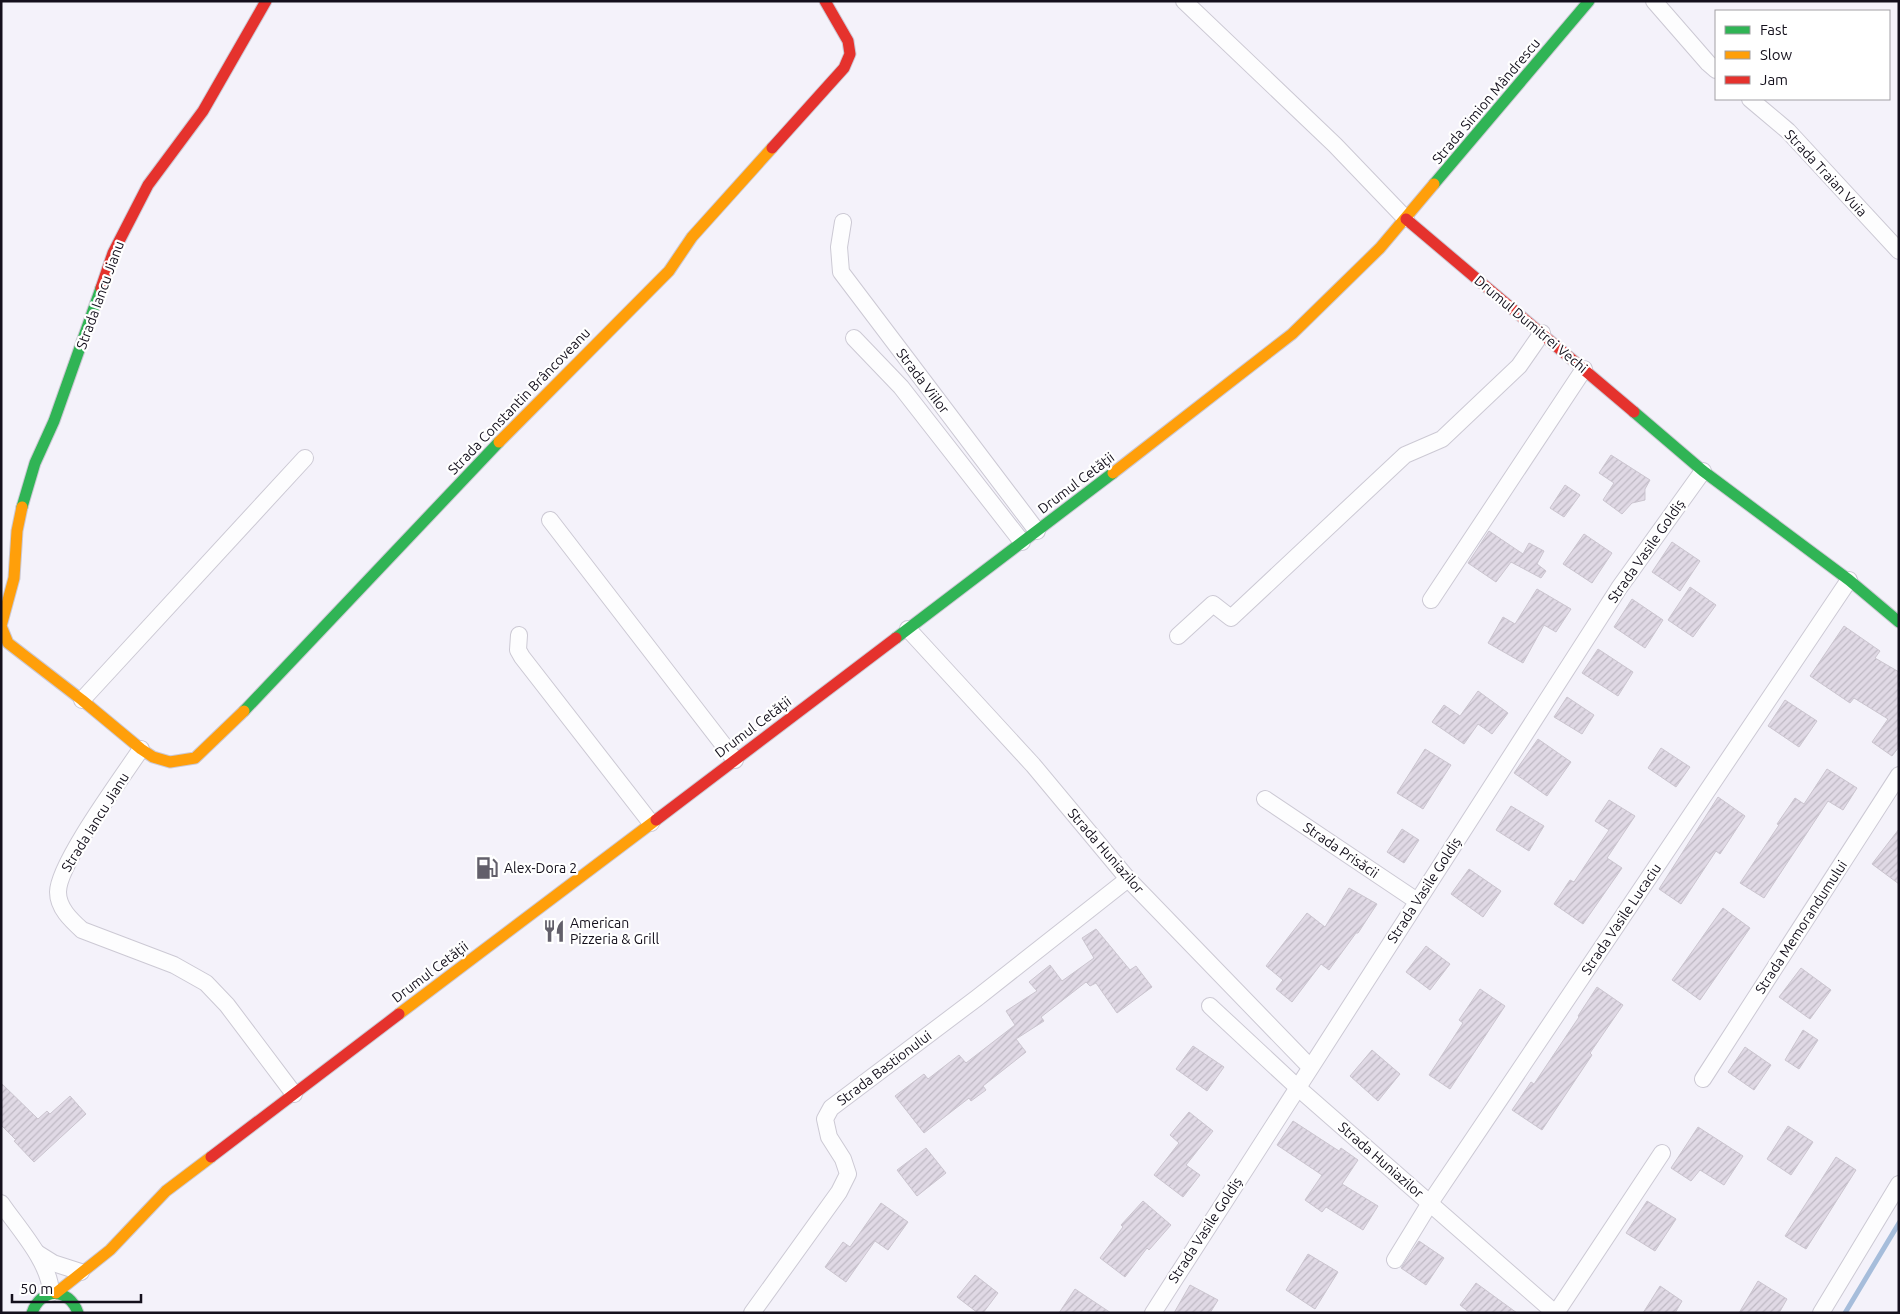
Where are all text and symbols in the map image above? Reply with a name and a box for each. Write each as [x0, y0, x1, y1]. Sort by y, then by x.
legend [1715, 10, 1890, 100]
text: Fast [1760, 21, 1788, 38]
street label: Strada Simion Mândrescu [1429, 35, 1543, 167]
text: Slow [1760, 46, 1793, 63]
text: Jam [1760, 71, 1788, 88]
street label: Strada Traian Vuia [1782, 126, 1870, 220]
street label: Strada Iancu Jianu [73, 239, 127, 351]
street label: Drumul Dumitrei Vechi [1471, 272, 1591, 376]
street label: Strada Constantin Brâncoveanu [445, 325, 593, 477]
street label: Strada Viilor [893, 345, 953, 417]
street label: Drumul Cetății [1035, 449, 1117, 517]
street label: Strada Vasile Goldiș [1604, 496, 1688, 606]
street label: Drumul Cetății [712, 693, 794, 761]
street label: Strada Iancu Jianu [58, 769, 132, 875]
street label: Strada Huniazilor [1065, 805, 1148, 897]
street label: Strada Prisăcii [1300, 819, 1382, 881]
street label: Strada Vasile Goldiș [1384, 834, 1464, 946]
fuel station icon: Alex-Dora 2 [474, 855, 500, 881]
street label: Strada Memorandumului [1752, 857, 1850, 997]
place label: Alex-Dora 2 [504, 860, 577, 876]
street label: Strada Vasile Lucaciu [1578, 860, 1664, 978]
place label: American Pizzeria & Grill [570, 915, 659, 947]
restaurant icon: American Pizzeria & Grill [541, 918, 567, 944]
street label: Drumul Cetății [389, 938, 471, 1006]
street label: Strada Bastionului [834, 1027, 934, 1109]
street label: Strada Huniazilor [1335, 1119, 1427, 1202]
street label: Strada Vasile Goldiș [1165, 1174, 1245, 1286]
scale bar [12, 1272, 141, 1304]
text: 50 m [20, 1280, 53, 1297]

